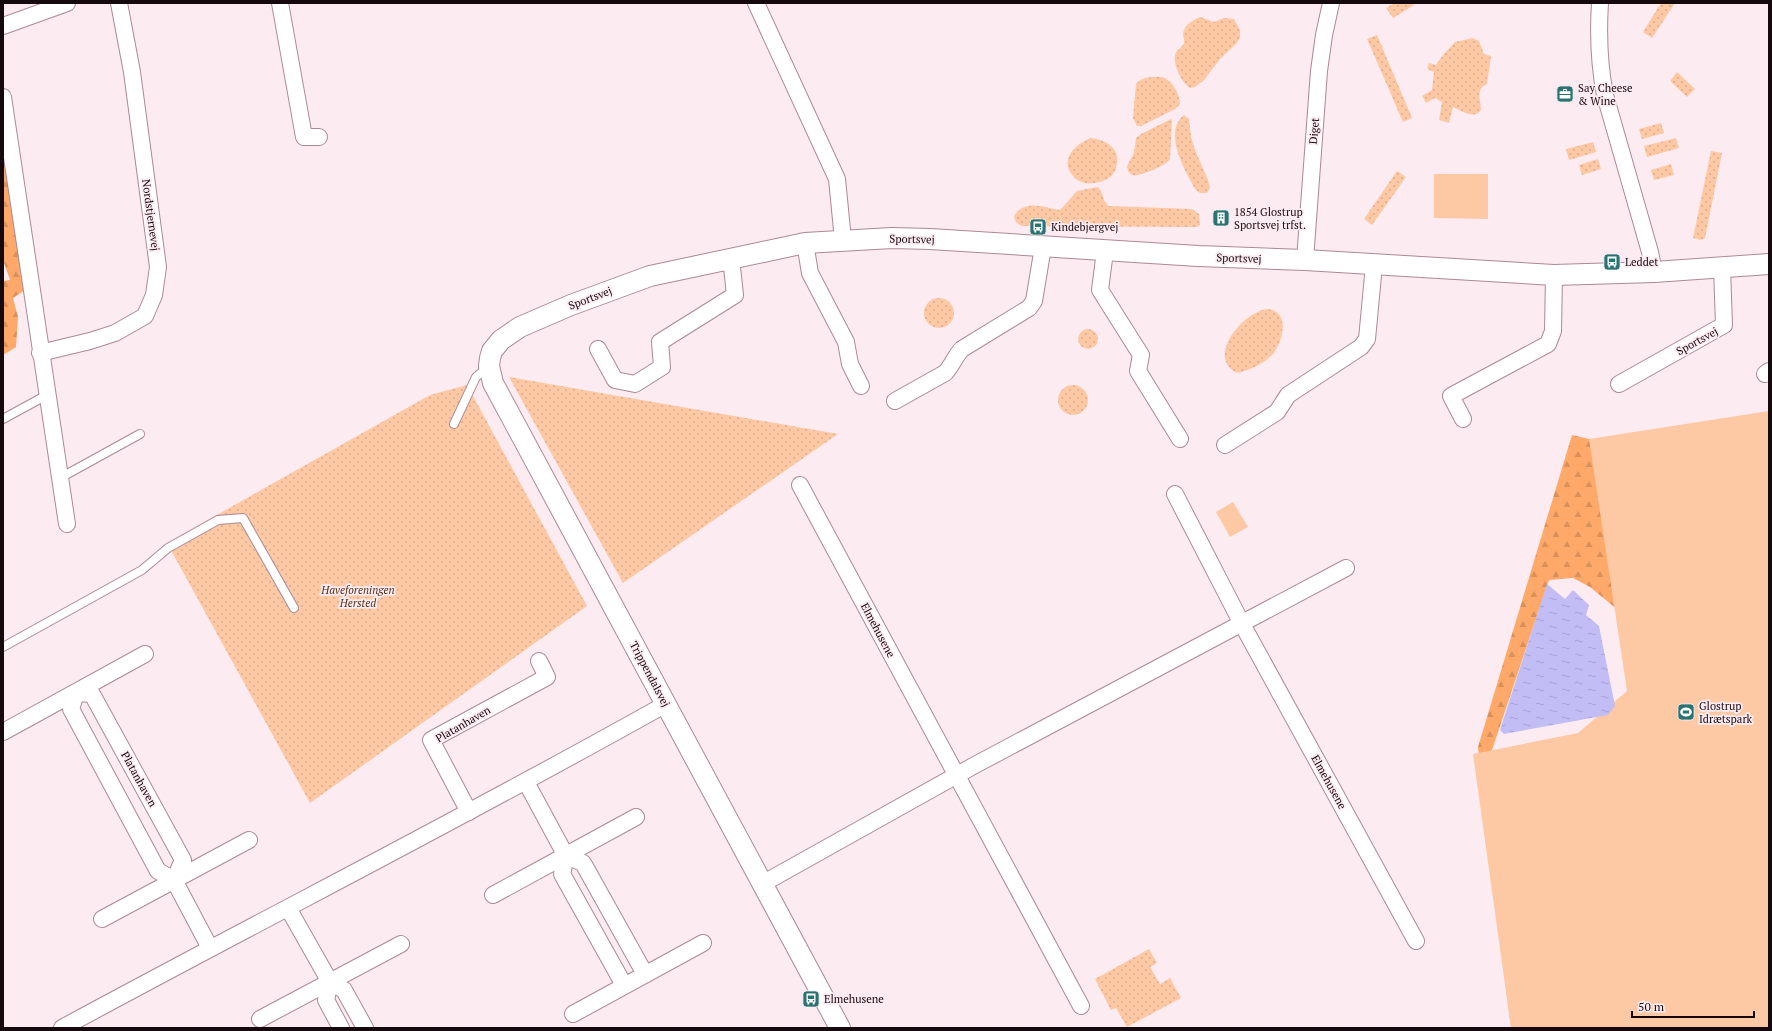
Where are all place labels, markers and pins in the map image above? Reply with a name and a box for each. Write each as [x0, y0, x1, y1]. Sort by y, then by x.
place label: Say Cheese & Wine [1578, 81, 1633, 108]
office icon: Say Cheese & Wine [1555, 84, 1575, 104]
place label: 1854 Glostrup Sportsvej trfst. [1234, 205, 1306, 232]
building icon: 1854 Glostrup Sportsvej trfst. [1211, 208, 1231, 228]
bus stop icon: Kindebjergvej [1028, 217, 1048, 237]
place label: Kindebjergvej [1051, 220, 1118, 234]
bus stop icon: Leddet [1602, 252, 1622, 272]
place label: Leddet [1625, 255, 1658, 269]
place label: Glostrup Idrætspark [1699, 699, 1753, 726]
sports icon: Glostrup Idrætspark [1676, 702, 1696, 722]
bus stop icon: Elmehusene [801, 989, 821, 1009]
place label: Elmehusene [824, 992, 884, 1006]

